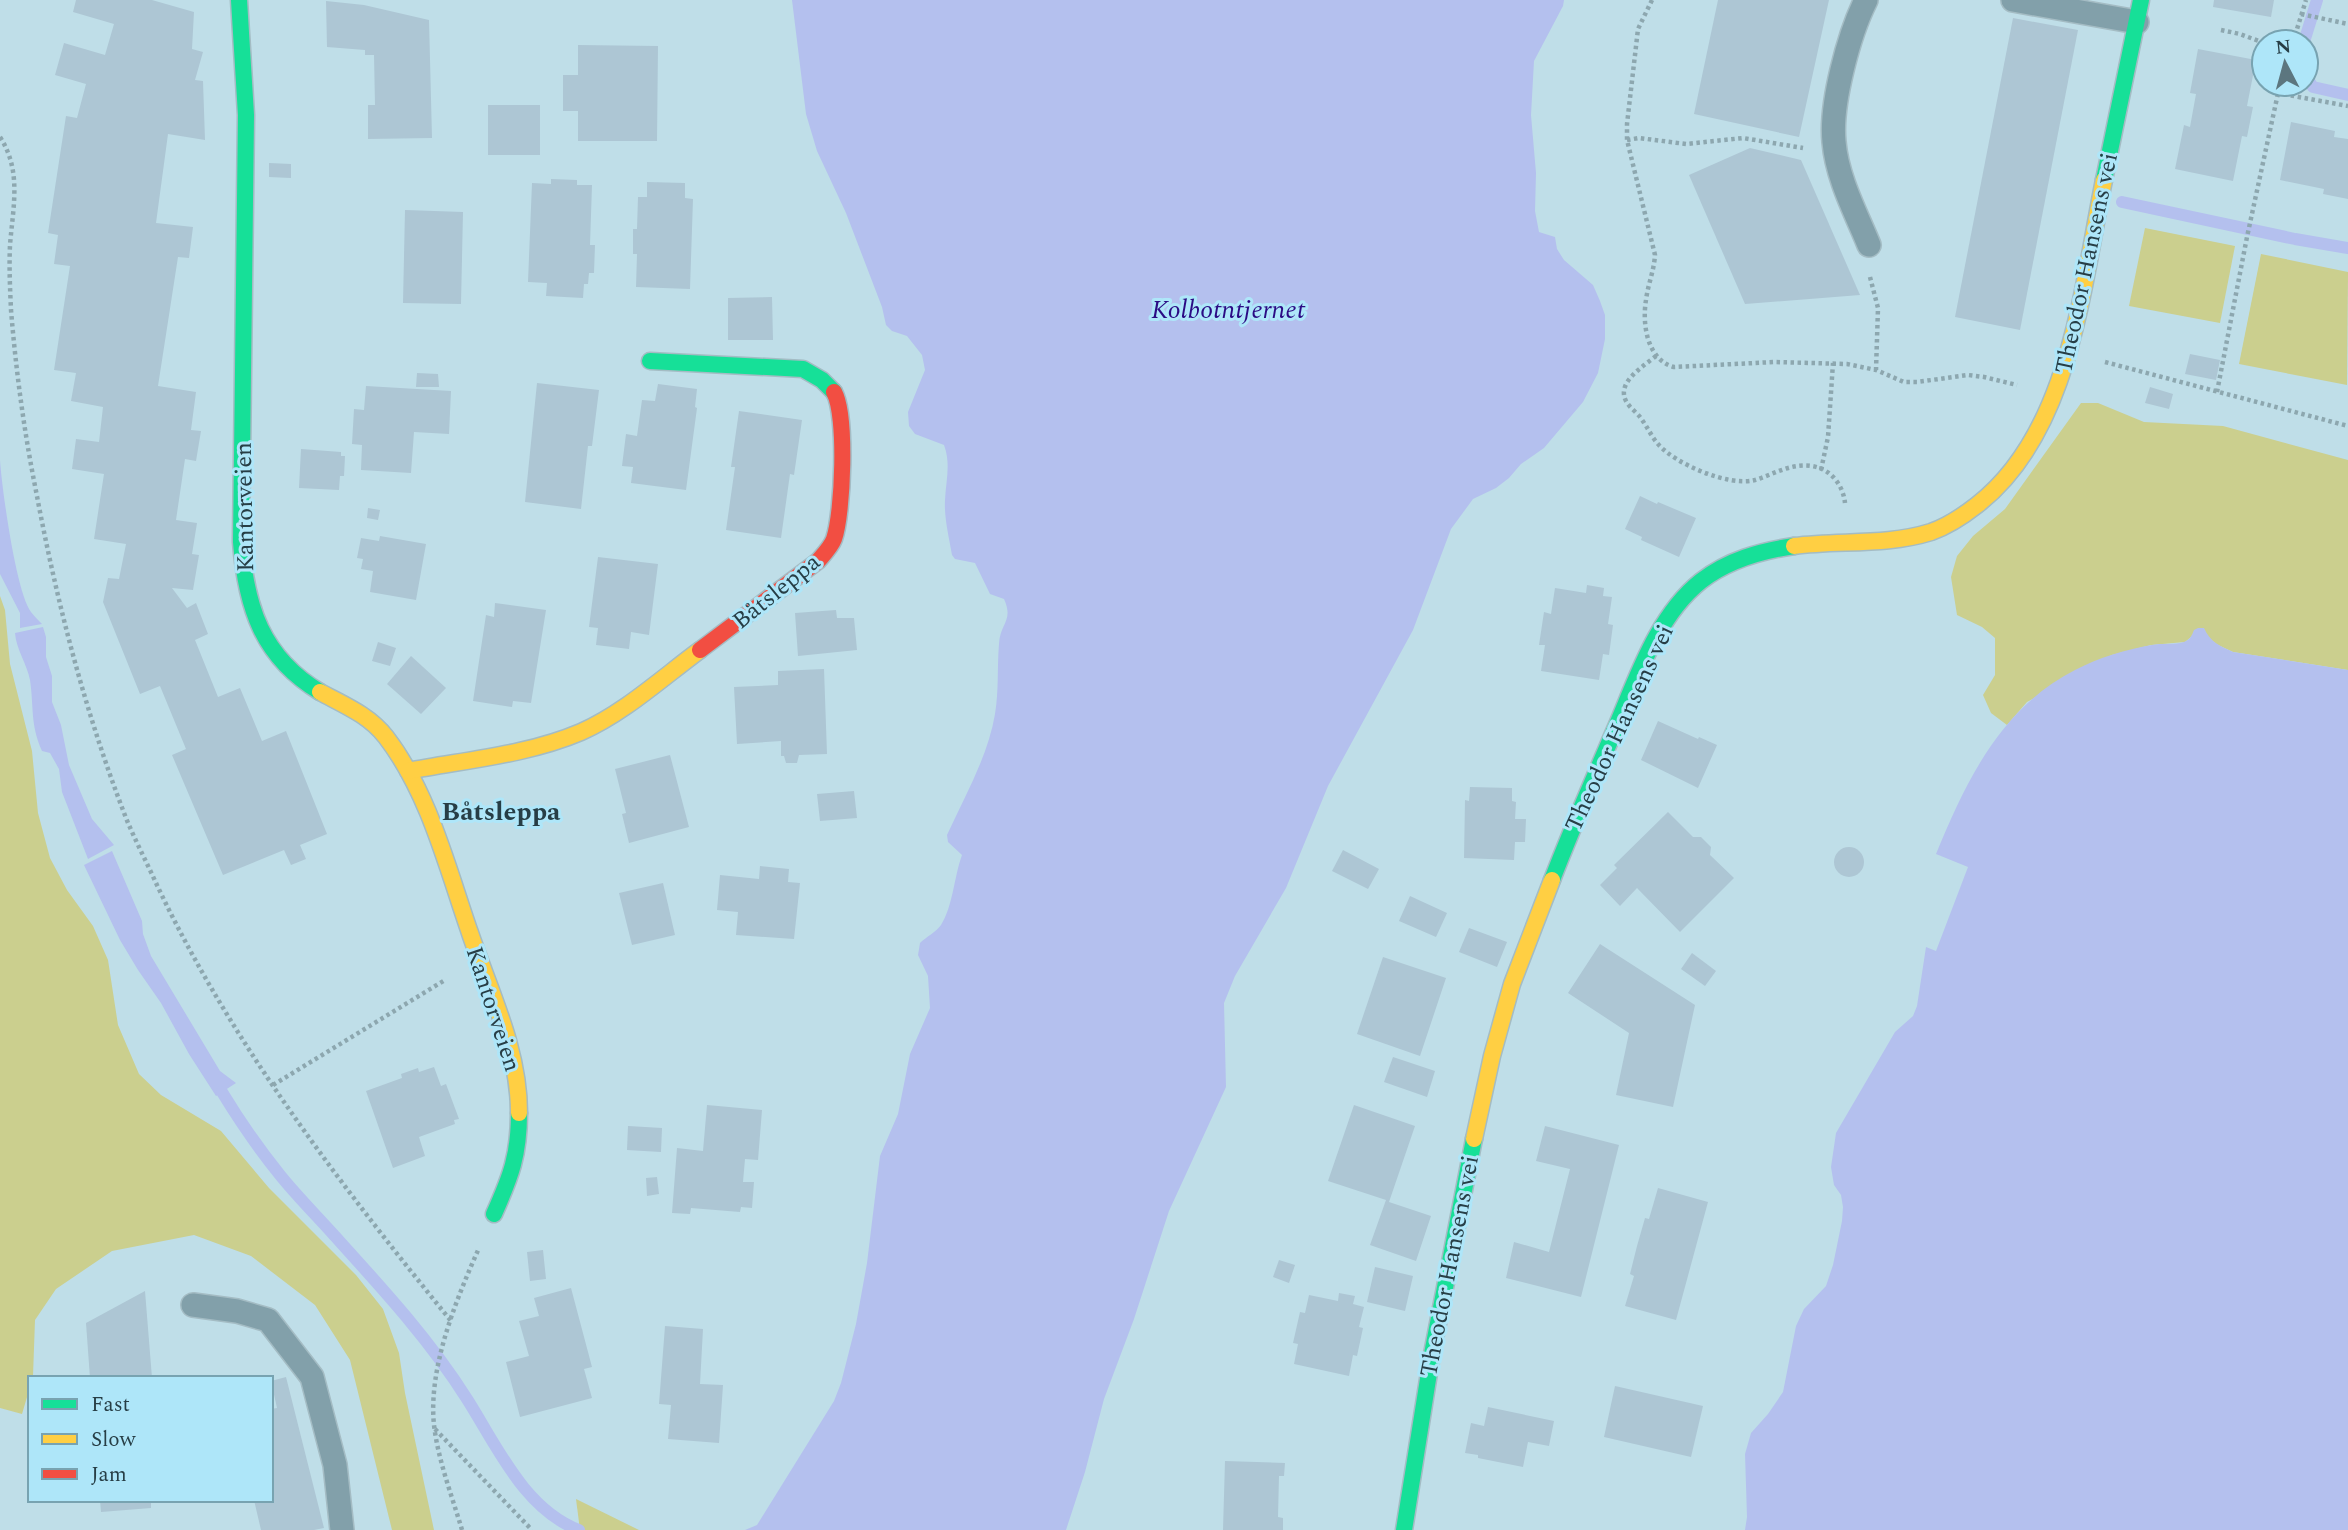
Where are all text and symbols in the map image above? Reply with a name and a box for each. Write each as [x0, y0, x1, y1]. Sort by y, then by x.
north arrow [2250, 28, 2320, 98]
text: N [2274, 32, 2293, 63]
street label: Theodor Hansens vei [2046, 149, 2128, 377]
water label: Kolbotntjernet [1151, 290, 1306, 330]
street label: Kantorveien [226, 442, 264, 572]
street label: Båtsleppa [725, 545, 829, 639]
street label: Theodor Hansens vei [1556, 619, 1684, 838]
district label: Båtsleppa [442, 792, 561, 832]
street label: Kantorveien [456, 942, 530, 1077]
street label: Theodor Hansens vei [1411, 1152, 1489, 1380]
legend [28, 1376, 273, 1502]
text: Fast [91, 1389, 130, 1421]
text: Slow [91, 1424, 137, 1456]
text: Jam [91, 1459, 127, 1491]

